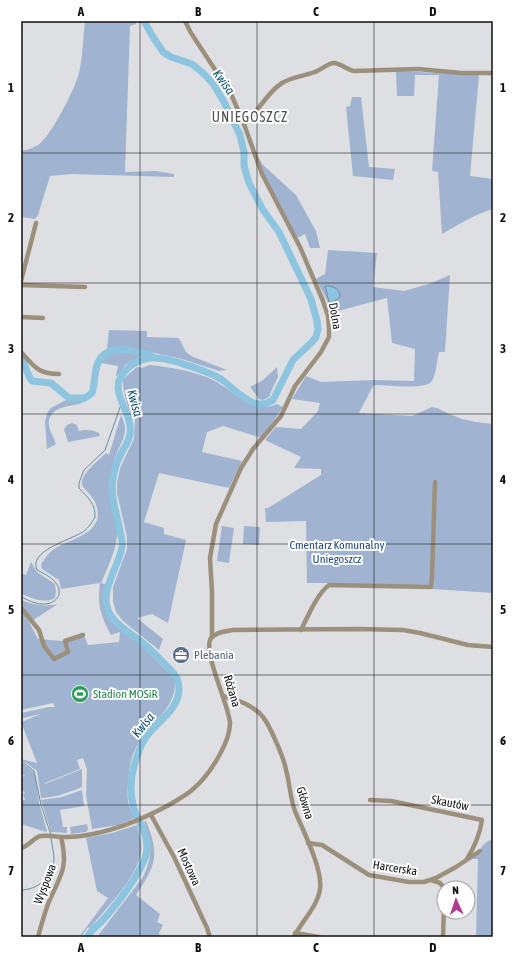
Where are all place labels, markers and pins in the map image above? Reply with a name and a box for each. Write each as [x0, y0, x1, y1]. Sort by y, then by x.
office icon: Plebania [171, 645, 191, 665]
place label: Plebania [194, 648, 234, 662]
sports icon: Stadion MOSiR [70, 684, 90, 704]
place label: Stadion MOSiR [93, 687, 157, 701]

